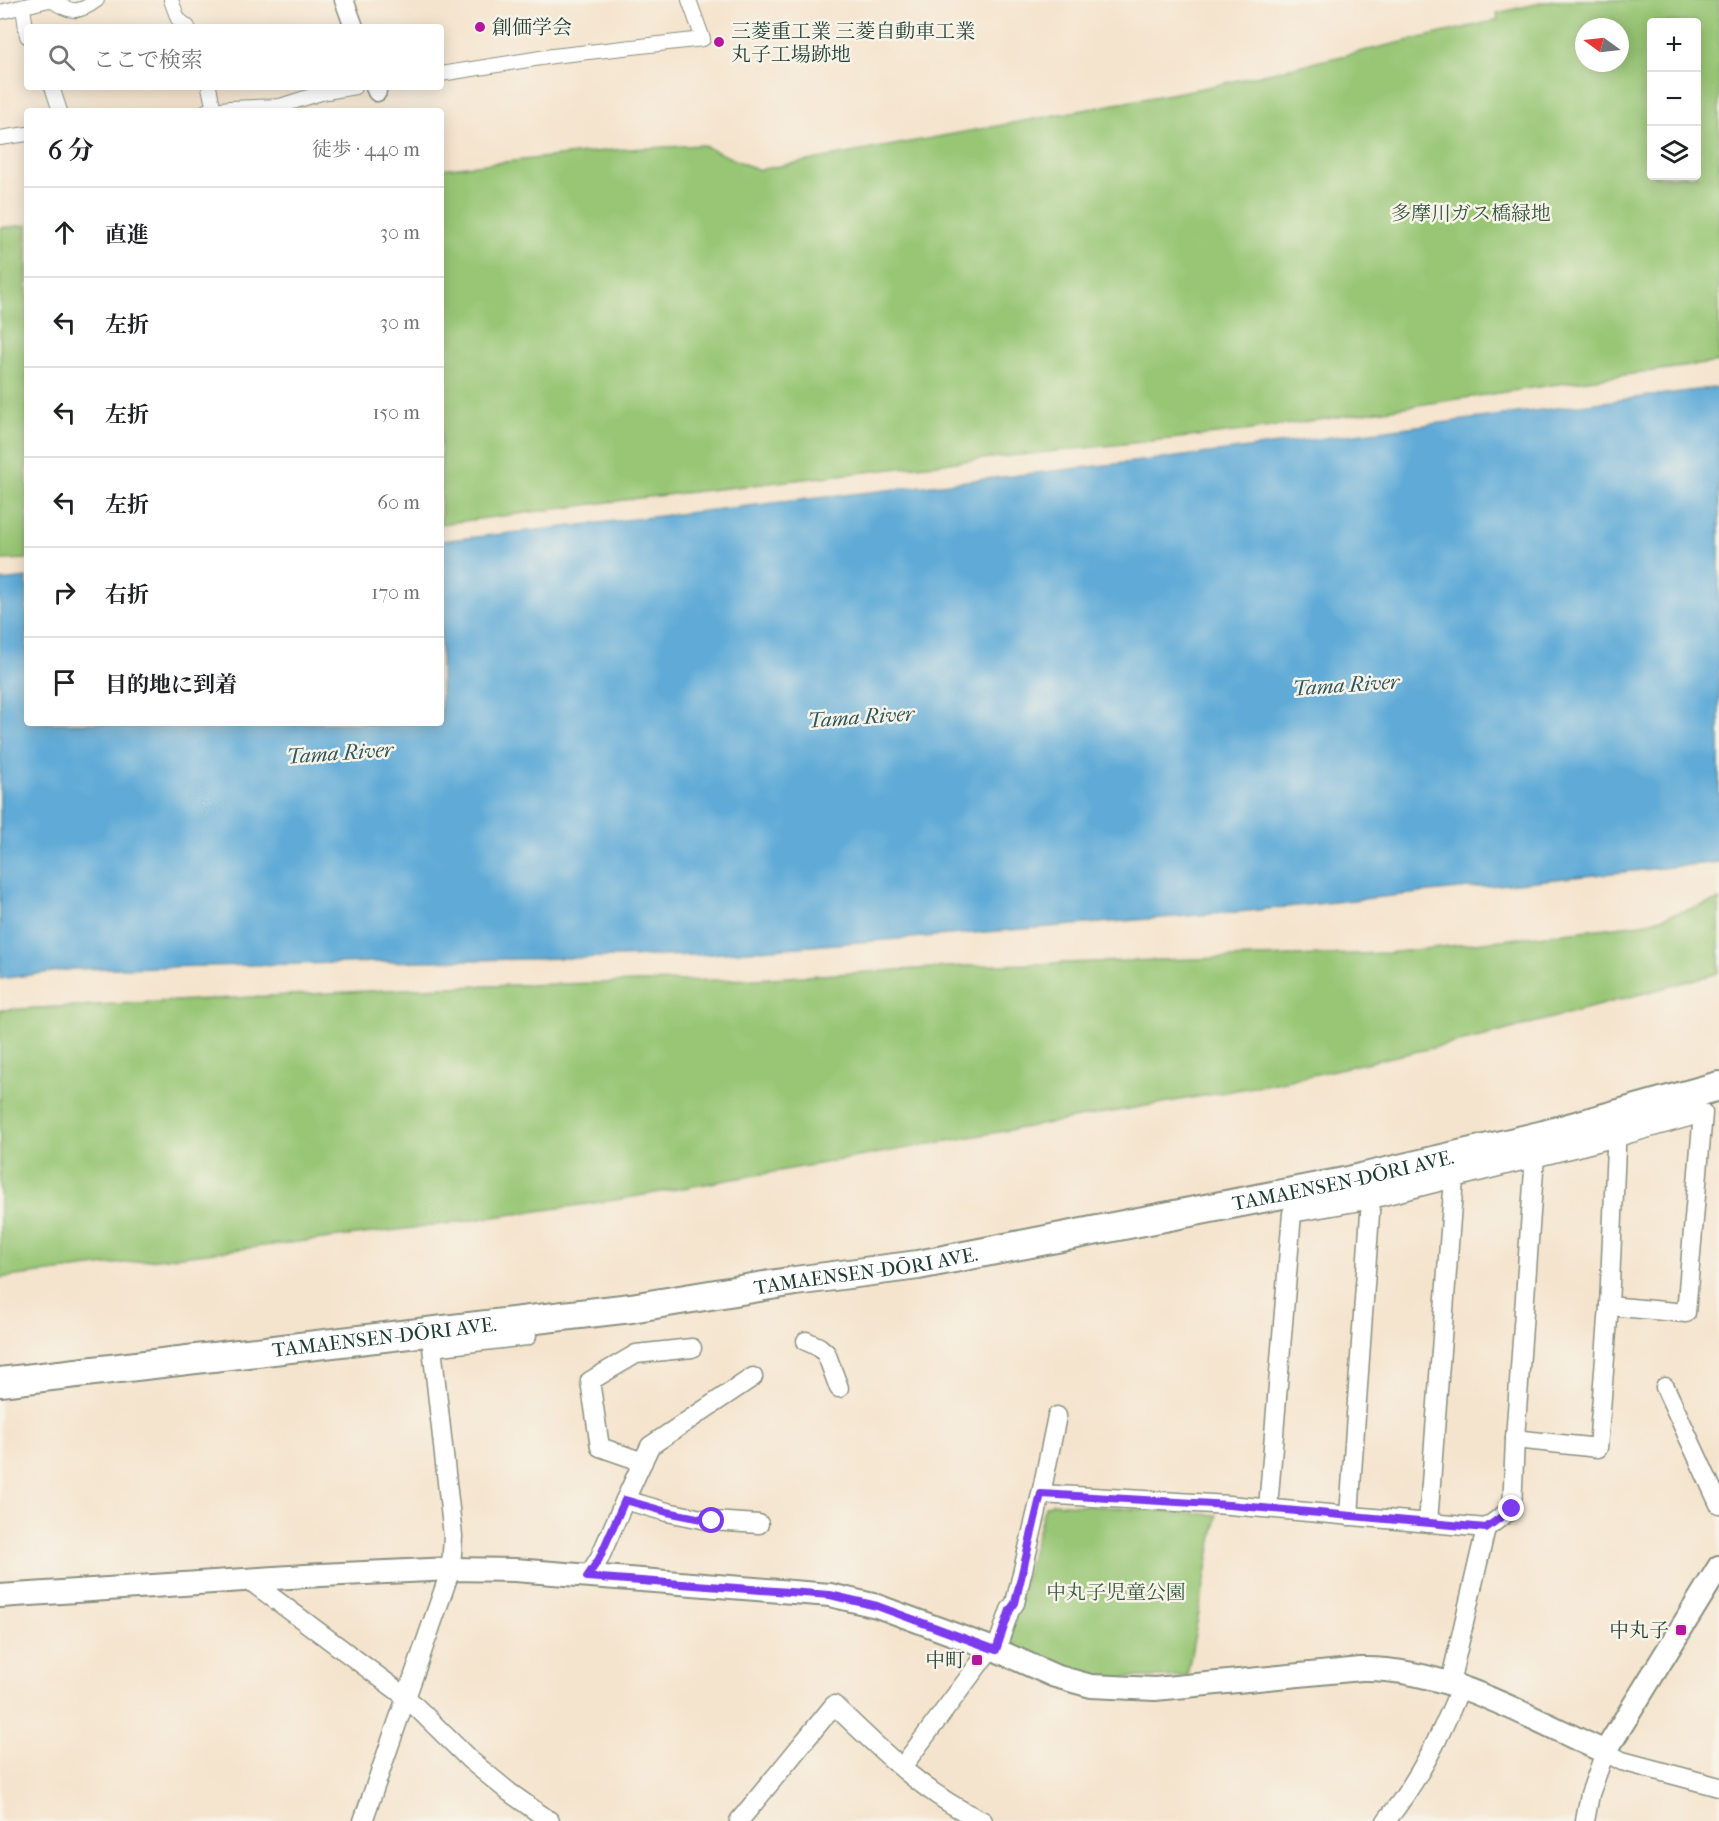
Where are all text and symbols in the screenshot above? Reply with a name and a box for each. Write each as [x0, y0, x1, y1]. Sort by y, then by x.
place label: 創価学会 [492, 16, 572, 39]
north arrow [1575, 18, 1629, 72]
map controls [1647, 18, 1701, 180]
button: + [1647, 18, 1701, 72]
marker: 創価学会 [473, 20, 487, 34]
place label: 三菱重工業 三菱自動車工業 丸子工場跡地 [731, 20, 975, 66]
search box [24, 24, 444, 90]
marker: 三菱重工業 三菱自動車工業 丸子工場跡地 [712, 35, 726, 49]
icon: search [45, 41, 78, 74]
text: ここで検索 [93, 47, 203, 73]
button: − [1647, 72, 1701, 126]
button: layers [1647, 126, 1701, 180]
text: 6 分 [48, 135, 94, 166]
text: 徒歩 · 440 m [312, 138, 420, 161]
park label: 多摩川ガス橋緑地 [1391, 202, 1551, 225]
icon: ahead [48, 216, 81, 249]
text: 30 m [380, 221, 420, 244]
text: 直進 [105, 222, 149, 248]
icon: left [48, 306, 81, 339]
text: 30 m [380, 311, 420, 334]
text: 左折 [105, 312, 149, 338]
icon: left [48, 396, 81, 429]
text: 150 m [372, 401, 420, 424]
text: 左折 [105, 402, 149, 428]
icon: left [48, 486, 81, 519]
text: 60 m [377, 491, 420, 514]
text: 左折 [105, 492, 149, 518]
icon: right [48, 576, 81, 609]
text: 170 m [371, 581, 420, 604]
text: 右折 [105, 582, 149, 608]
icon: arrive [48, 666, 81, 699]
water label: Tama River [1292, 669, 1402, 701]
text: 目的地に到着 [105, 672, 237, 698]
water label: Tama River [807, 701, 917, 733]
water label: Tama River [286, 737, 396, 769]
street label: TAMAENSEN-DŌRI AVE. [1230, 1145, 1456, 1215]
street label: TAMAENSEN-DŌRI AVE. [752, 1242, 980, 1299]
street label: TAMAENSEN-DŌRI AVE. [271, 1312, 498, 1362]
route end [1498, 1495, 1524, 1521]
route start [698, 1507, 724, 1533]
park label: 中丸子児童公園 [1046, 1581, 1186, 1604]
place label: 中丸子 [1609, 1619, 1669, 1642]
marker: 中丸子 [1674, 1623, 1688, 1637]
place label: 中町 [925, 1649, 965, 1672]
marker: 中町 [970, 1653, 984, 1667]

